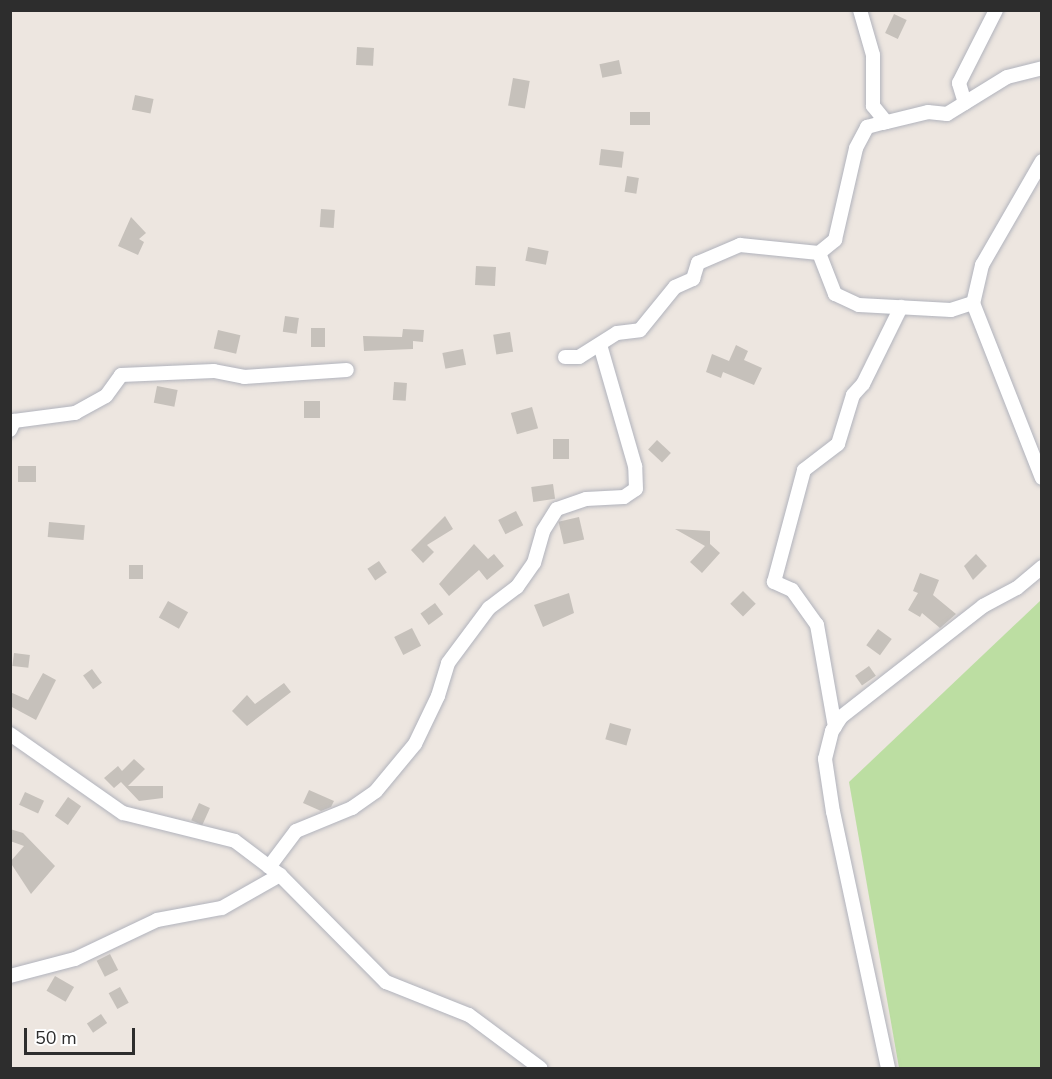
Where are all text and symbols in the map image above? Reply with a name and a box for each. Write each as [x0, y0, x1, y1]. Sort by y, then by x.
scale bar [27, 1016, 138, 1054]
text: 50 m [35, 1026, 77, 1050]

